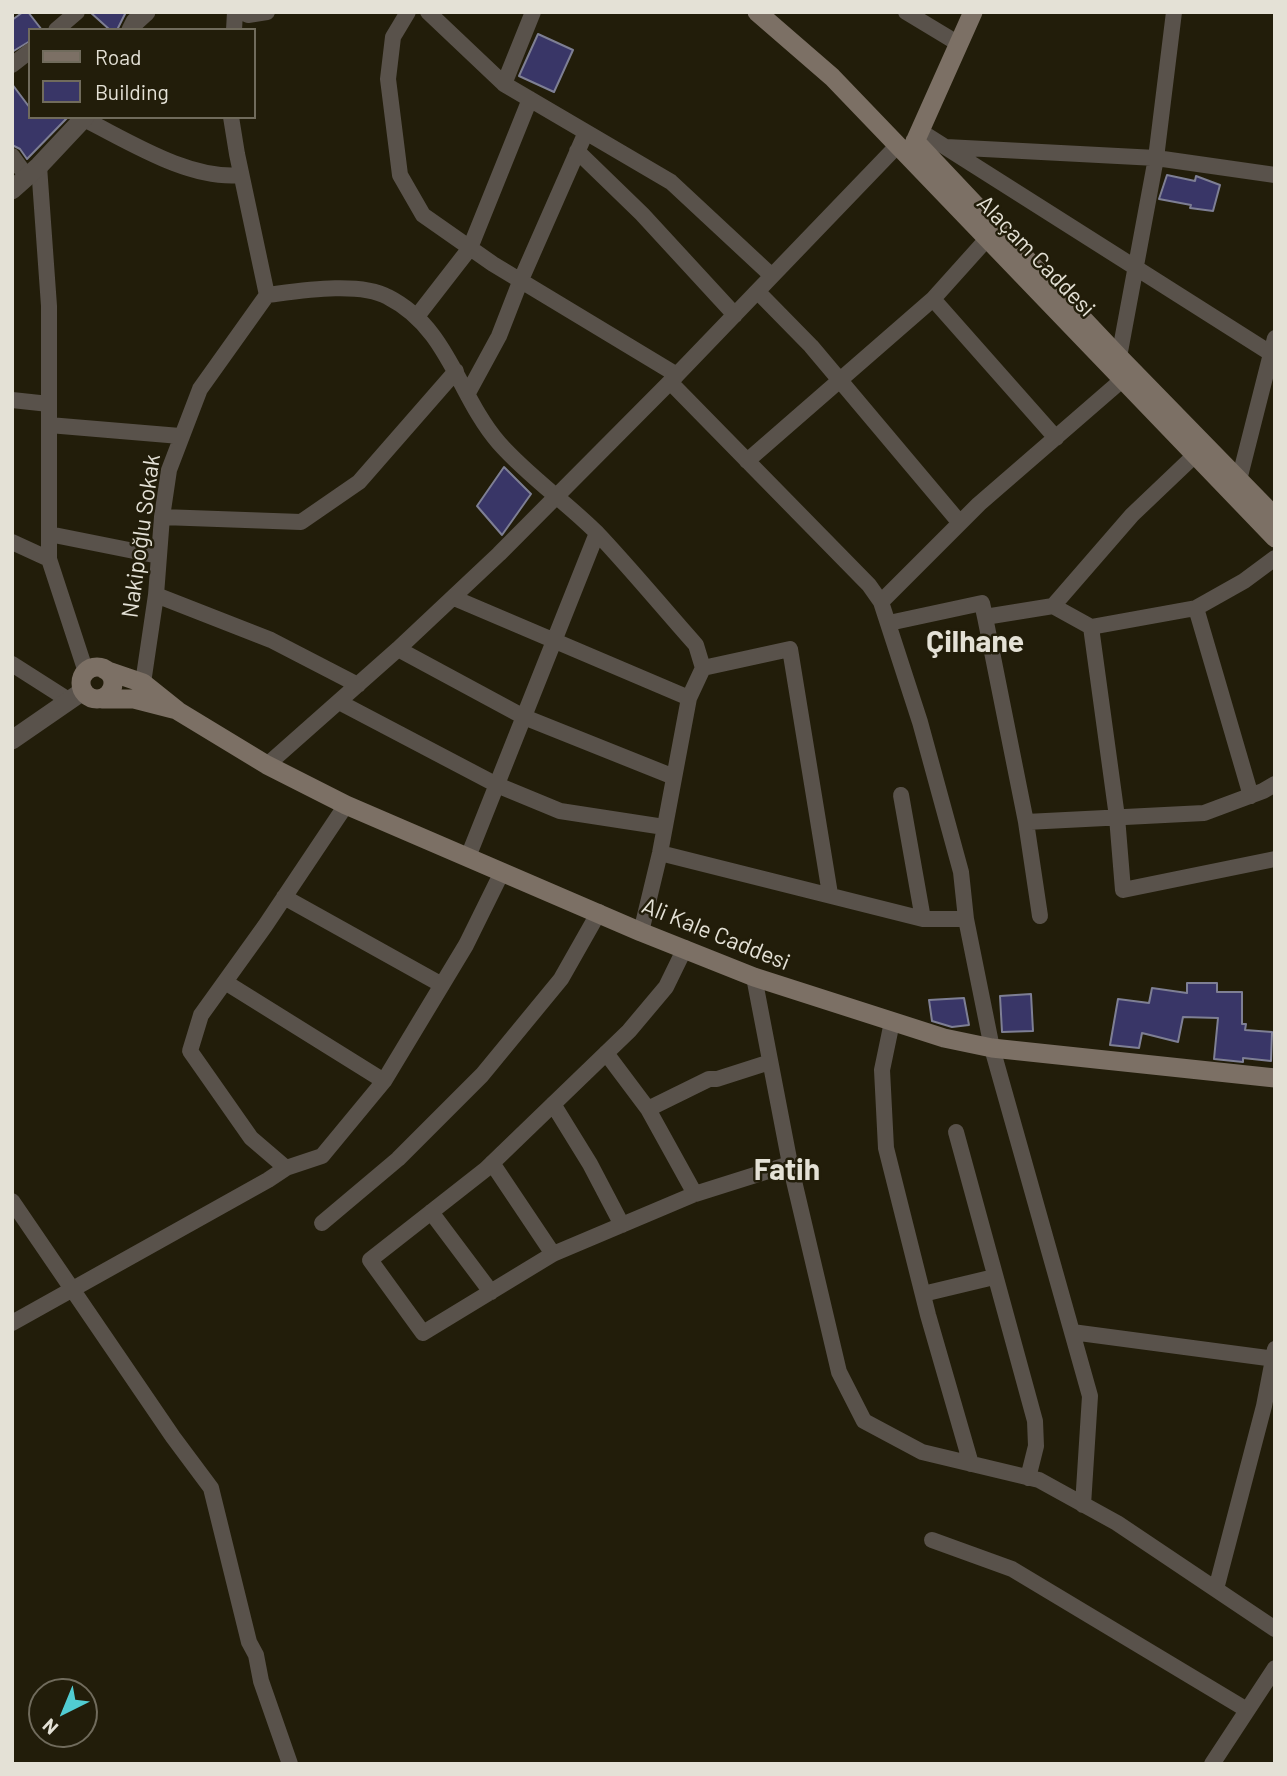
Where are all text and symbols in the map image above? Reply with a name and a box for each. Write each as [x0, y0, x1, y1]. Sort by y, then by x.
legend [28, 28, 256, 119]
text: Road [95, 44, 141, 69]
text: Building [95, 79, 169, 104]
street label: Alaçam Caddesi [971, 190, 1101, 322]
street label: Nakipoğlu Sokak [116, 452, 166, 620]
district label: Çilhane [926, 624, 1024, 660]
street label: Ali Kale Caddesi [638, 892, 794, 976]
district label: Fatih [754, 1152, 820, 1188]
north arrow [28, 1678, 98, 1748]
text: N [37, 1715, 62, 1740]

